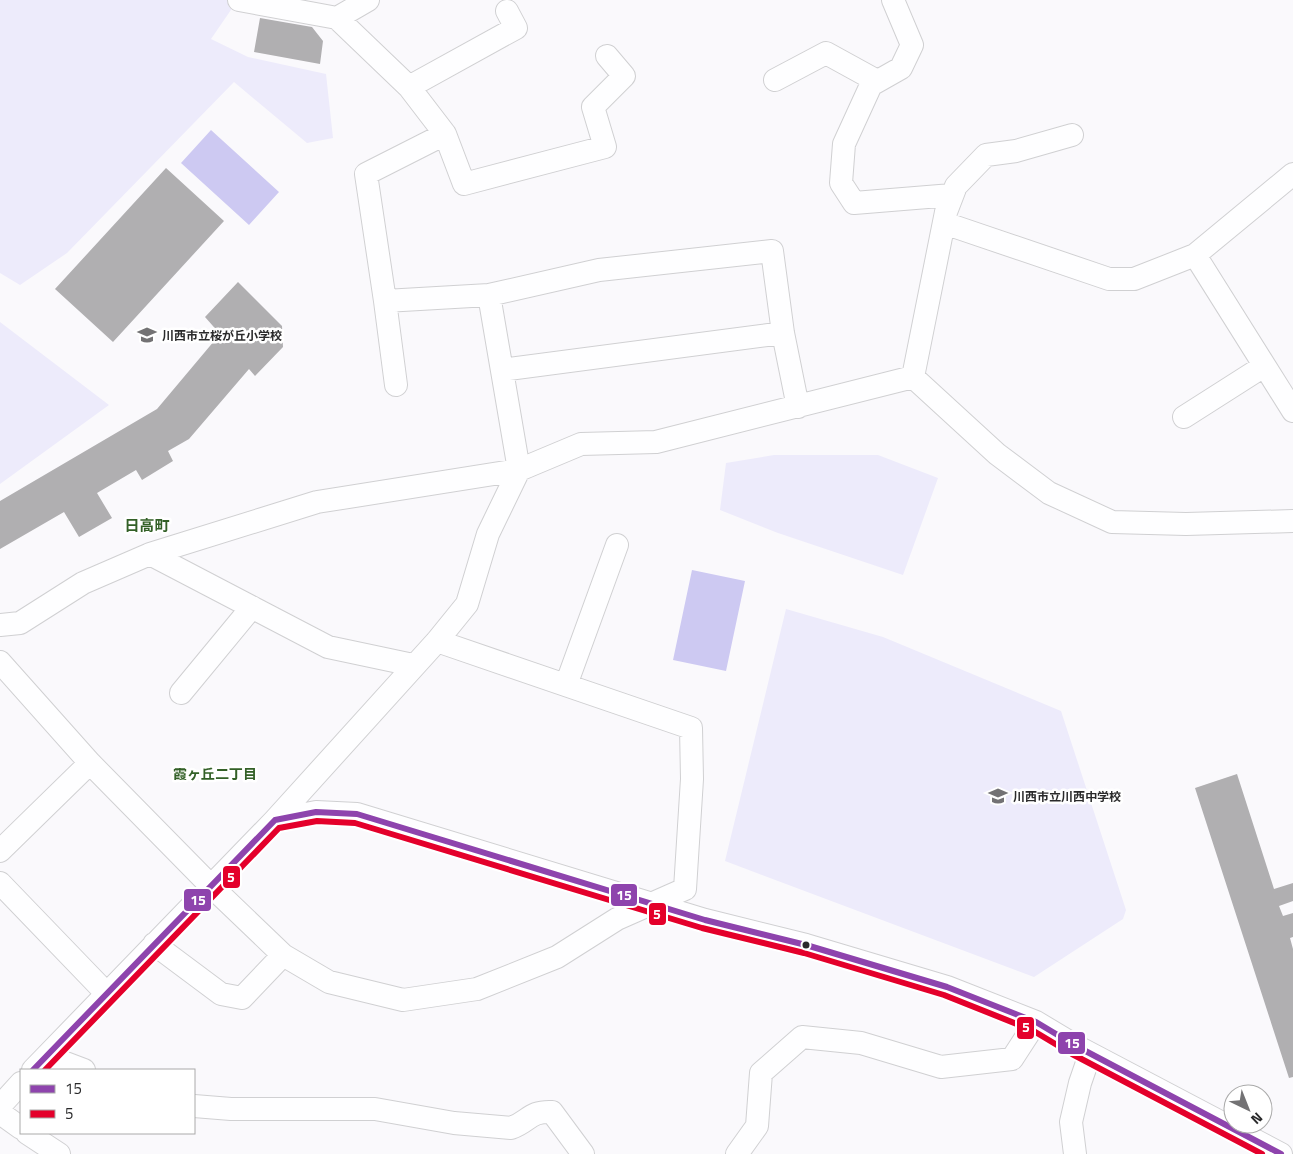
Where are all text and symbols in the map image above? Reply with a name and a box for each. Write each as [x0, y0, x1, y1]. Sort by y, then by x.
school or university icon: 川西市立桜が丘小学校 [136, 324, 158, 346]
place label: 川西市立桜が丘小学校 [162, 326, 282, 345]
district label: 日高町 [124, 514, 170, 537]
district label: 霞ヶ丘二丁目 [173, 763, 257, 784]
school or university icon: 川西市立川西中学校 [987, 785, 1009, 807]
place label: 川西市立川西中学校 [1013, 787, 1121, 806]
line badge: 5 [222, 865, 241, 889]
text: 5 [227, 866, 235, 887]
line badge: 15 [610, 883, 638, 907]
text: 15 [616, 884, 632, 905]
line badge: 15 [183, 888, 212, 912]
text: 15 [190, 889, 206, 910]
line badge: 5 [648, 902, 667, 926]
text: 5 [653, 903, 661, 924]
unlabelled marker [801, 940, 811, 950]
line badge: 5 [1016, 1016, 1035, 1040]
text: 5 [1022, 1016, 1030, 1037]
line badge: 15 [1057, 1031, 1086, 1055]
text: 15 [1064, 1032, 1080, 1053]
legend [20, 1069, 195, 1134]
text: 15 [65, 1077, 82, 1100]
north arrow [1223, 1084, 1273, 1134]
text: 5 [65, 1102, 73, 1125]
text: N [1246, 1108, 1268, 1130]

